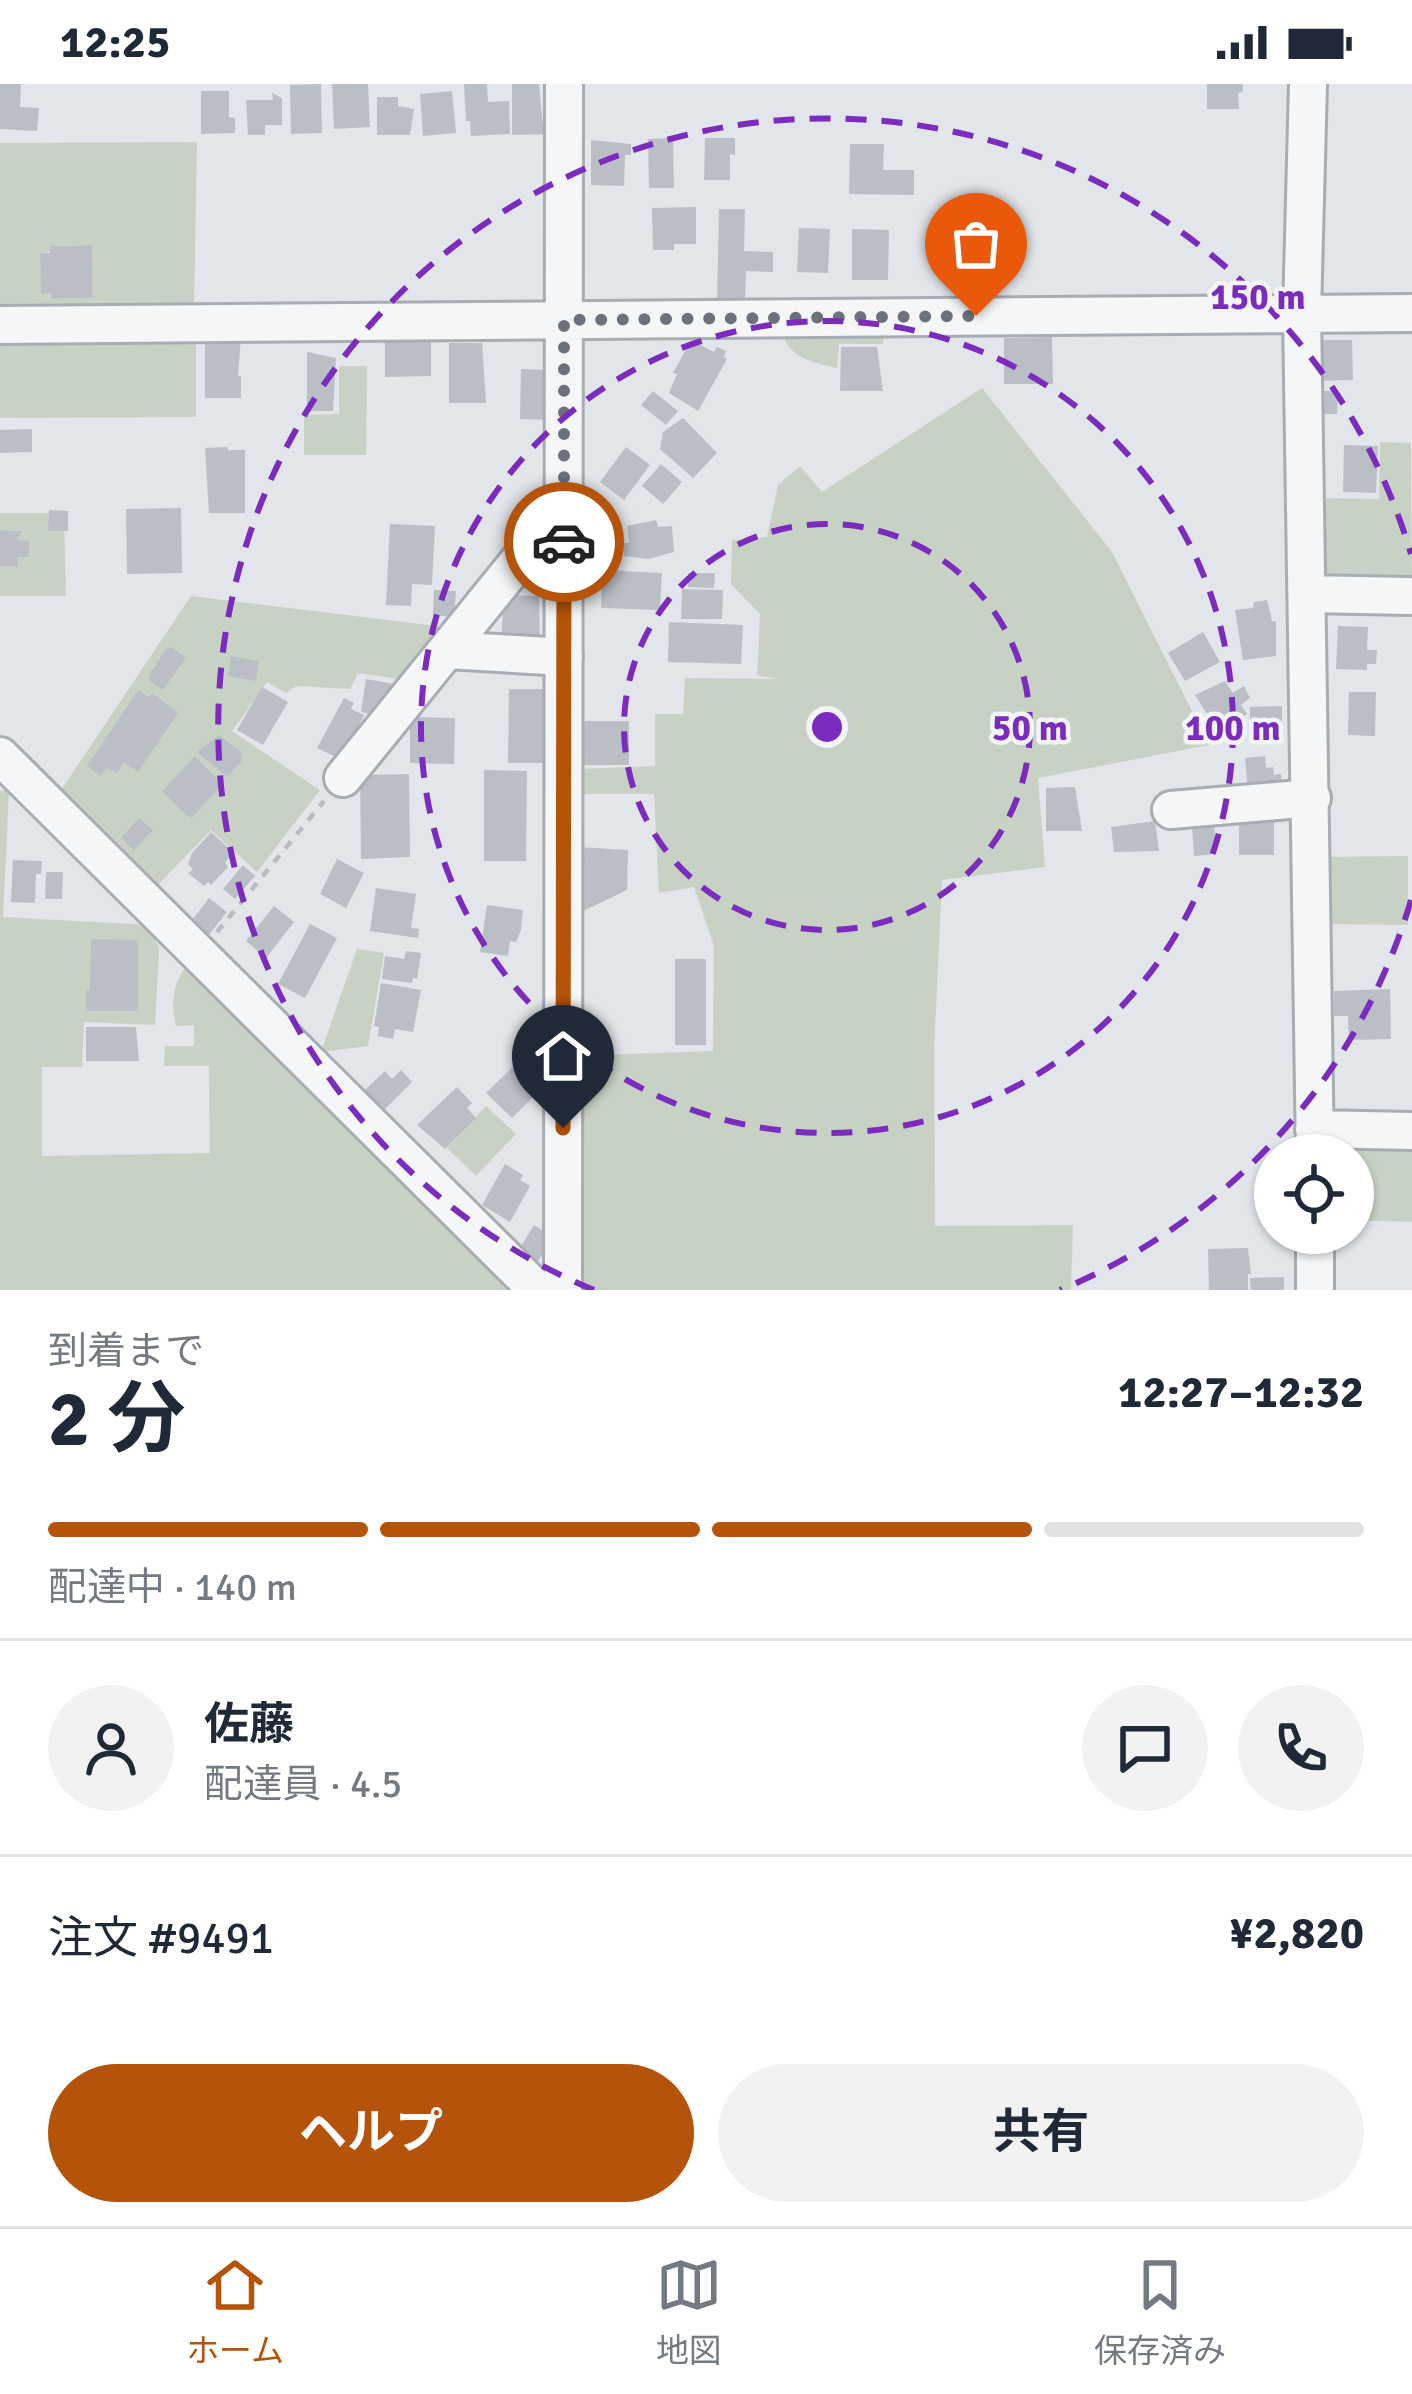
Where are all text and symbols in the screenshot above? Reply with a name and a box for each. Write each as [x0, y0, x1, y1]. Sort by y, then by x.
text: 12:25 [60, 15, 170, 70]
pin [925, 193, 1027, 316]
icon: bag [943, 211, 1009, 277]
text: 150 m [1210, 275, 1306, 320]
courier [504, 482, 624, 602]
icon: car [531, 509, 597, 575]
centre of rings [806, 706, 848, 748]
text: 50 m [992, 706, 1068, 751]
text: 100 m [1185, 706, 1281, 751]
pin [512, 1005, 614, 1128]
icon: home [530, 1023, 596, 1089]
map controls [1254, 1134, 1374, 1254]
button: locate [1254, 1134, 1374, 1254]
text: 到着まで [48, 1327, 204, 1375]
text: 12:27–12:32 [1118, 1365, 1364, 1420]
text: 2 分 [48, 1372, 185, 1468]
text: 配達中 · 140 m [48, 1563, 297, 1611]
button: person [48, 1685, 174, 1811]
button: chat [1082, 1685, 1208, 1811]
button: phone [1238, 1685, 1364, 1811]
text: 佐藤 [204, 1697, 294, 1752]
text: 配達員 · 4.5 [204, 1760, 402, 1808]
text: ¥2,820 [1229, 1906, 1364, 1961]
text: 注文 #9491 [48, 1911, 274, 1966]
button: ヘルプ [48, 2064, 694, 2202]
button: 共有 [718, 2064, 1364, 2202]
tab: ホーム [186, 2252, 284, 2372]
tab: 地図 [656, 2252, 722, 2372]
tab: 保存済み [1094, 2252, 1226, 2372]

